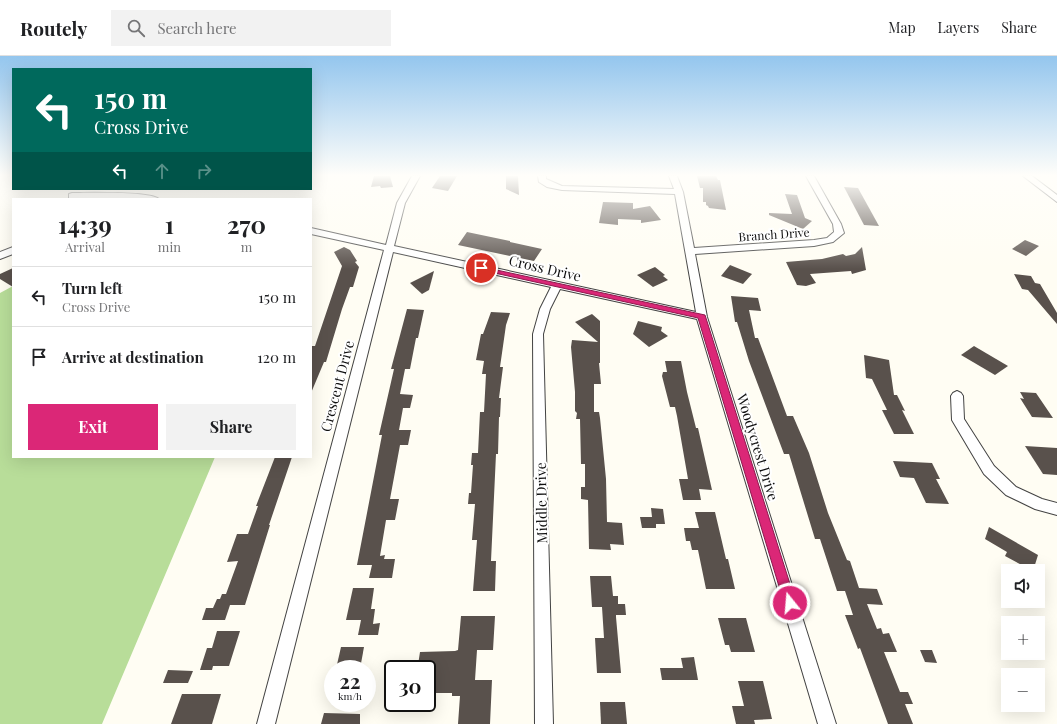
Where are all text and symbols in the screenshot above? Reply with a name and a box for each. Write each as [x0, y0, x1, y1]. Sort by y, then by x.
search box [111, 10, 391, 46]
text: Routely [20, 15, 87, 41]
icon: search [125, 17, 147, 39]
text: Search here [157, 18, 237, 38]
text: Map [888, 18, 916, 37]
text: Layers [938, 18, 979, 37]
text: Share [1001, 18, 1037, 37]
text: 150 m [94, 79, 167, 116]
icon: left [28, 84, 80, 136]
text: Cross Drive [94, 115, 189, 139]
icon: left [109, 160, 131, 182]
icon: ahead [151, 160, 173, 182]
icon: right [193, 160, 215, 182]
text: 14:39 [58, 208, 112, 240]
text: 1 [165, 208, 174, 240]
text: 270 [227, 208, 266, 240]
street label: Branch Drive [738, 224, 810, 244]
text: Arrival [65, 238, 105, 255]
text: min [158, 238, 181, 255]
text: m [241, 238, 252, 255]
street label: Cross Drive [507, 250, 583, 286]
pin [464, 251, 498, 285]
icon: arrive [470, 257, 492, 279]
text: Turn left [62, 278, 123, 298]
icon: left [28, 286, 50, 308]
text: 150 m [258, 287, 296, 307]
text: Cross Drive [62, 298, 130, 315]
street label: Crescent Drive [316, 338, 358, 434]
icon: arrive [28, 346, 50, 368]
text: Arrive at destination [62, 347, 204, 367]
text: 120 m [257, 347, 296, 367]
street label: Woodycrest Drive [732, 390, 783, 503]
button: Exit [28, 404, 158, 450]
button: Share [166, 404, 296, 450]
street label: Middle Drive [531, 462, 551, 544]
map controls [1001, 564, 1045, 712]
button: sound [1001, 564, 1045, 608]
position arrow [769, 582, 811, 624]
button: + [1001, 616, 1045, 660]
speed limit sign: 30 [384, 660, 436, 712]
text: 22 [340, 667, 360, 694]
button: − [1001, 668, 1045, 712]
text: km/h [338, 689, 362, 703]

